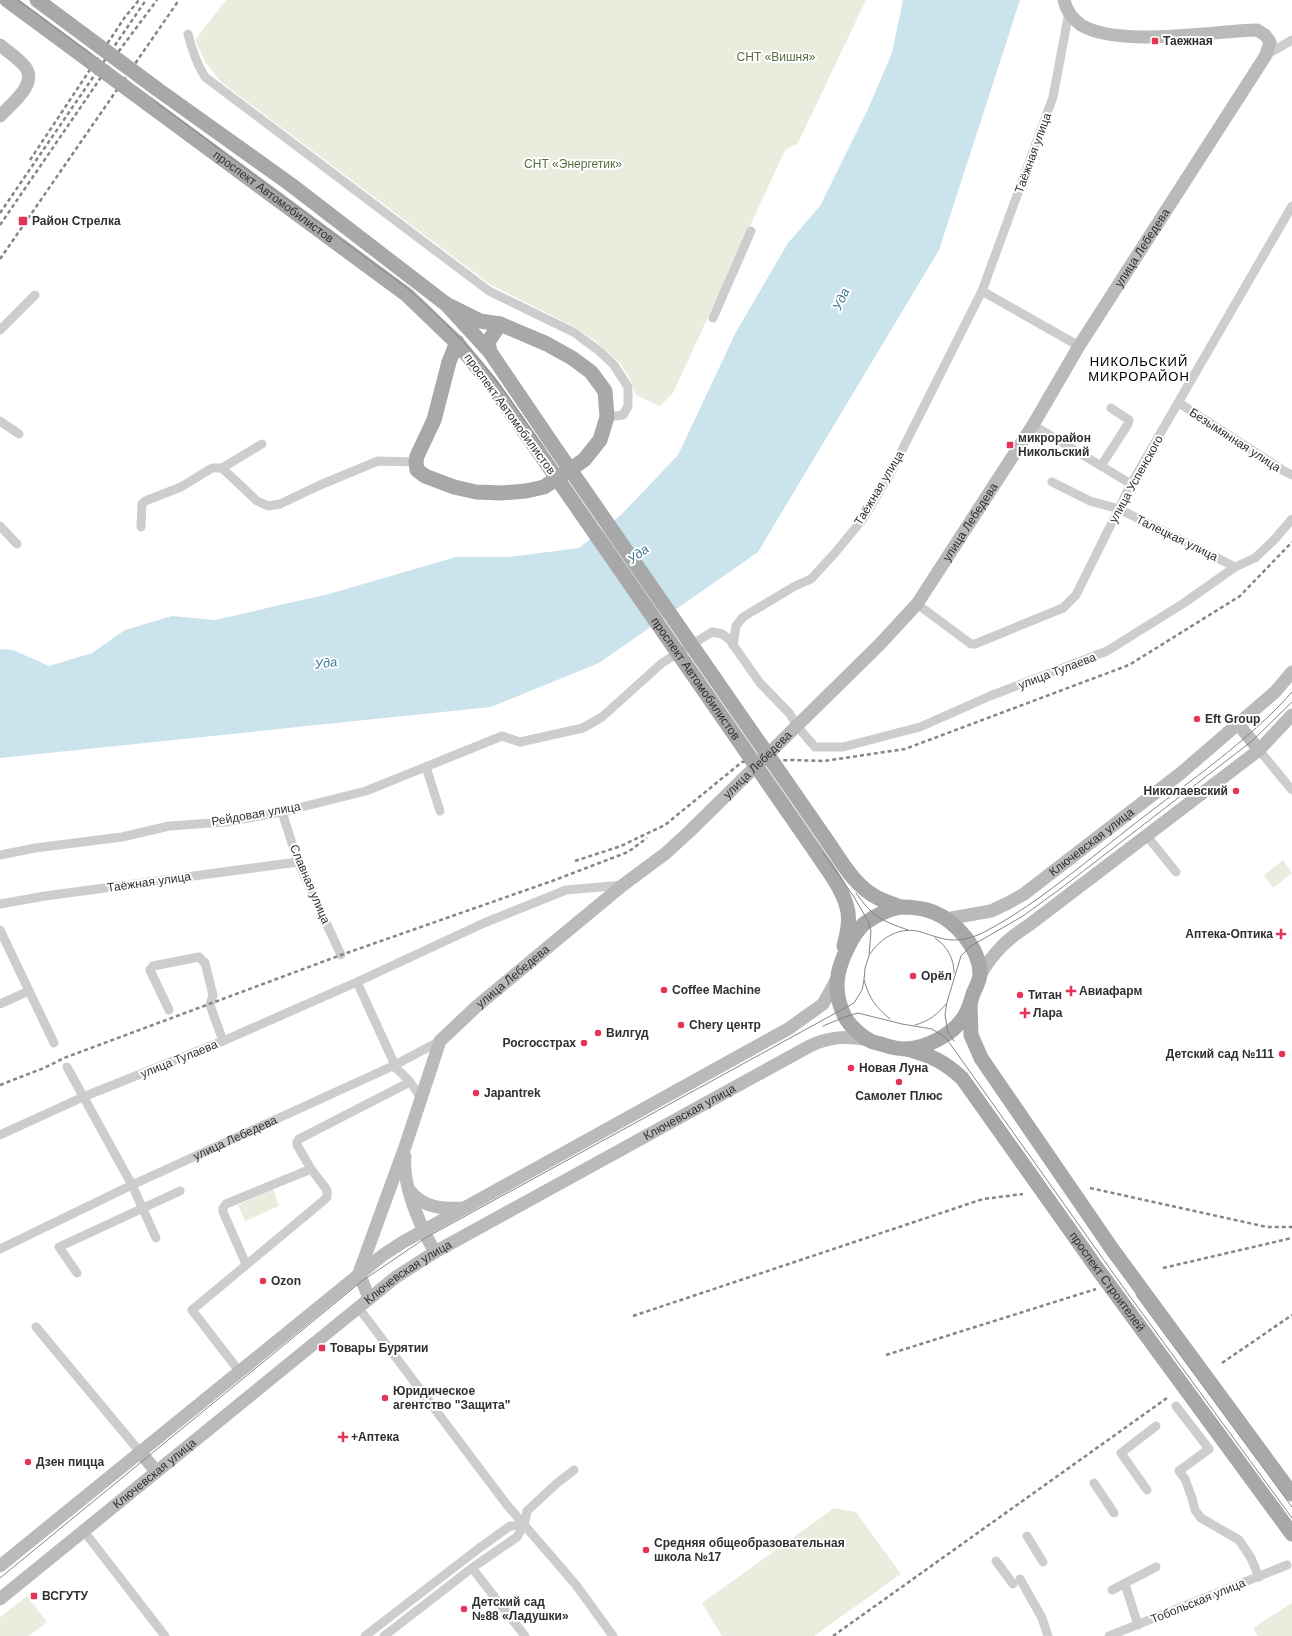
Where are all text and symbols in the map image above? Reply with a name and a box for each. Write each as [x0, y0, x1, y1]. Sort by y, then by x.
place label: Таежная [1163, 34, 1213, 48]
marker: Таежная [1150, 36, 1160, 46]
park label: СНТ «Вишня» [737, 50, 816, 64]
street label: Таёжная улица [1012, 111, 1054, 195]
street label: проспект Автомобилистов [211, 148, 337, 246]
park label: СНТ «Энергетик» [524, 157, 622, 171]
street label: улица Лебедева [1112, 206, 1173, 290]
place label: Район Стрелка [32, 214, 121, 228]
marker: Район Стрелка [17, 215, 29, 227]
water label: Уда [829, 286, 853, 313]
street label: проспект Автомобилистов [461, 351, 559, 477]
district label: НИКОЛЬСКИЙ МИКРОРАЙОН [1088, 354, 1190, 384]
street label: Безымянная улица [1187, 405, 1283, 475]
place label: микрорайон Никольский [1018, 431, 1091, 459]
street label: улица Успенского [1106, 433, 1166, 525]
marker: микрорайон Никольский [1005, 440, 1015, 450]
street label: Таёжная улица [851, 448, 907, 528]
street label: улица Лебедева [940, 480, 1001, 564]
street label: Талецкая улица [1134, 512, 1220, 564]
water label: Уда [624, 541, 652, 567]
street label: проспект Автомобилистов [648, 615, 743, 743]
street label: улица Тулаева [1016, 650, 1098, 692]
water label: Уда [313, 654, 338, 672]
place label: Eft Group [1205, 712, 1260, 726]
marker: Eft Group [1192, 714, 1202, 724]
street label: улица Лебедева [720, 728, 795, 801]
place label: Николаевский [1144, 784, 1228, 798]
marker: Николаевский [1231, 786, 1241, 796]
street label: Рейдовая улица [210, 799, 302, 829]
street label: Ключевская улица [1046, 805, 1137, 879]
street label: Славная улица [287, 842, 333, 926]
street label: Таёжная улица [106, 869, 192, 895]
place label: Аптека-Оптика [1185, 927, 1273, 941]
marker: Аптека-Оптика [1276, 929, 1286, 939]
street label: улица Лебедева [473, 942, 552, 1011]
place label: Орёл [921, 969, 952, 983]
marker: Орёл [908, 971, 918, 981]
place label: Coffee Machine [672, 983, 761, 997]
place label: Авиафарм [1079, 984, 1142, 998]
marker: Coffee Machine [659, 985, 669, 995]
marker: Авиафарм [1066, 986, 1076, 996]
place label: Титан [1028, 988, 1062, 1002]
marker: Титан [1015, 990, 1025, 1000]
place label: Лара [1033, 1006, 1063, 1020]
marker: Лара [1020, 1008, 1030, 1018]
place label: Chery центр [689, 1018, 761, 1032]
marker: Chery центр [676, 1020, 686, 1030]
place label: Вилгуд [606, 1026, 649, 1040]
marker: Вилгуд [593, 1028, 603, 1038]
place label: Росгосстрах [503, 1036, 576, 1050]
street label: улица Тулаева [138, 1037, 220, 1081]
marker: Росгосстрах [579, 1038, 589, 1048]
place label: Детский сад №111 [1166, 1047, 1274, 1061]
marker: Детский сад №111 [1277, 1049, 1287, 1059]
place label: Новая Луна [859, 1061, 929, 1075]
marker: Новая Луна [846, 1063, 856, 1073]
marker: Самолет Плюс [894, 1077, 904, 1087]
street label: Ключевская улица [641, 1081, 738, 1143]
place label: Japantrek [484, 1086, 541, 1100]
marker: Japantrek [471, 1088, 481, 1098]
place label: Самолет Плюс [855, 1089, 943, 1103]
street label: улица Лебедева [191, 1113, 279, 1163]
street label: проспект Строителей [1066, 1229, 1148, 1334]
street label: Ключевская улица [361, 1237, 454, 1307]
place label: Ozon [271, 1274, 301, 1288]
marker: Ozon [258, 1276, 268, 1286]
place label: Товары Бурятии [330, 1341, 429, 1355]
marker: Товары Бурятии [317, 1343, 327, 1353]
place label: Юридическое агентство "Защита" [393, 1384, 510, 1412]
marker: Юридическое агентство "Защита" [380, 1393, 390, 1403]
place label: +Аптека [351, 1430, 399, 1444]
marker: +Аптека [338, 1432, 348, 1442]
street label: Ключевская улица [110, 1435, 199, 1511]
place label: Дзен пицца [36, 1455, 104, 1469]
marker: Дзен пицца [23, 1457, 33, 1467]
place label: Средняя общеобразовательная школа №17 [654, 1536, 845, 1564]
marker: Средняя общеобразовательная школа №17 [641, 1545, 651, 1555]
street label: Тобольская улица [1149, 1576, 1248, 1626]
place label: ВСГУТУ [42, 1589, 88, 1603]
marker: ВСГУТУ [29, 1591, 39, 1601]
place label: Детский сад №88 «Ладушки» [472, 1595, 569, 1623]
marker: Детский сад №88 «Ладушки» [459, 1604, 469, 1614]

